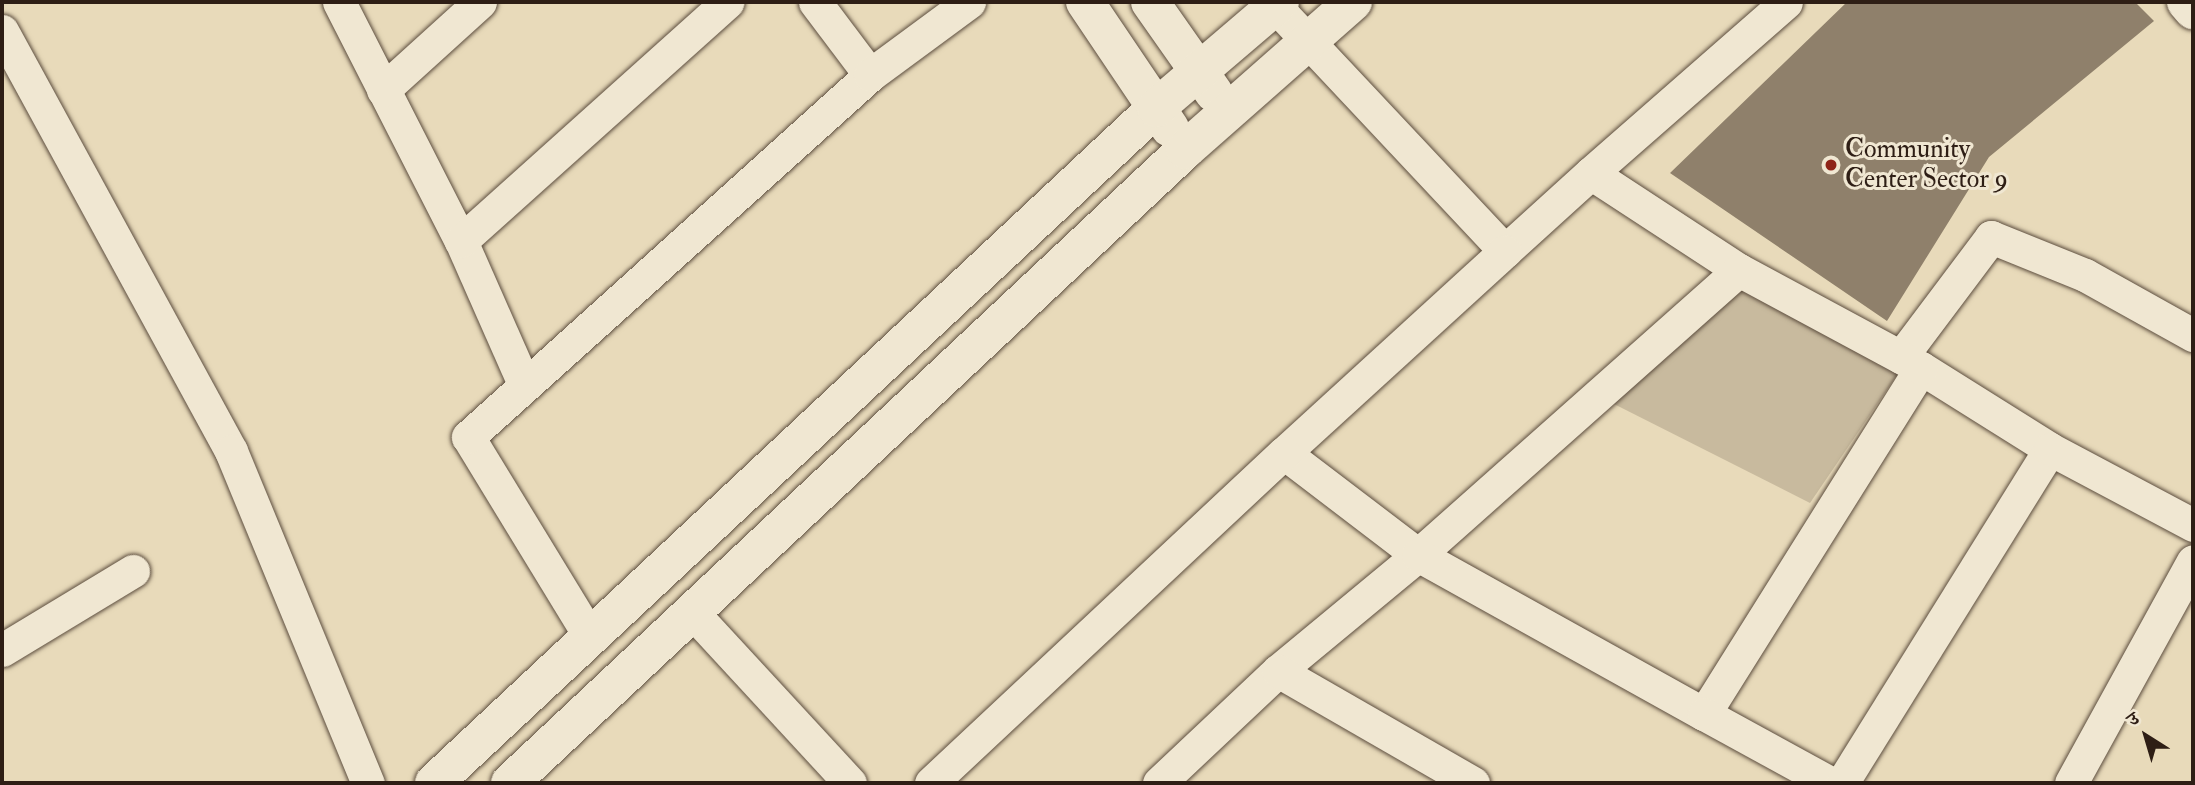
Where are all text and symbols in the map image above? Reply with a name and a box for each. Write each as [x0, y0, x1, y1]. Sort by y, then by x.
place label: Community Center Sector 9 [1845, 134, 2008, 196]
marker: Community Center Sector 9 [1823, 157, 1839, 173]
north arrow [2111, 701, 2181, 771]
text: उ [2122, 707, 2144, 732]

